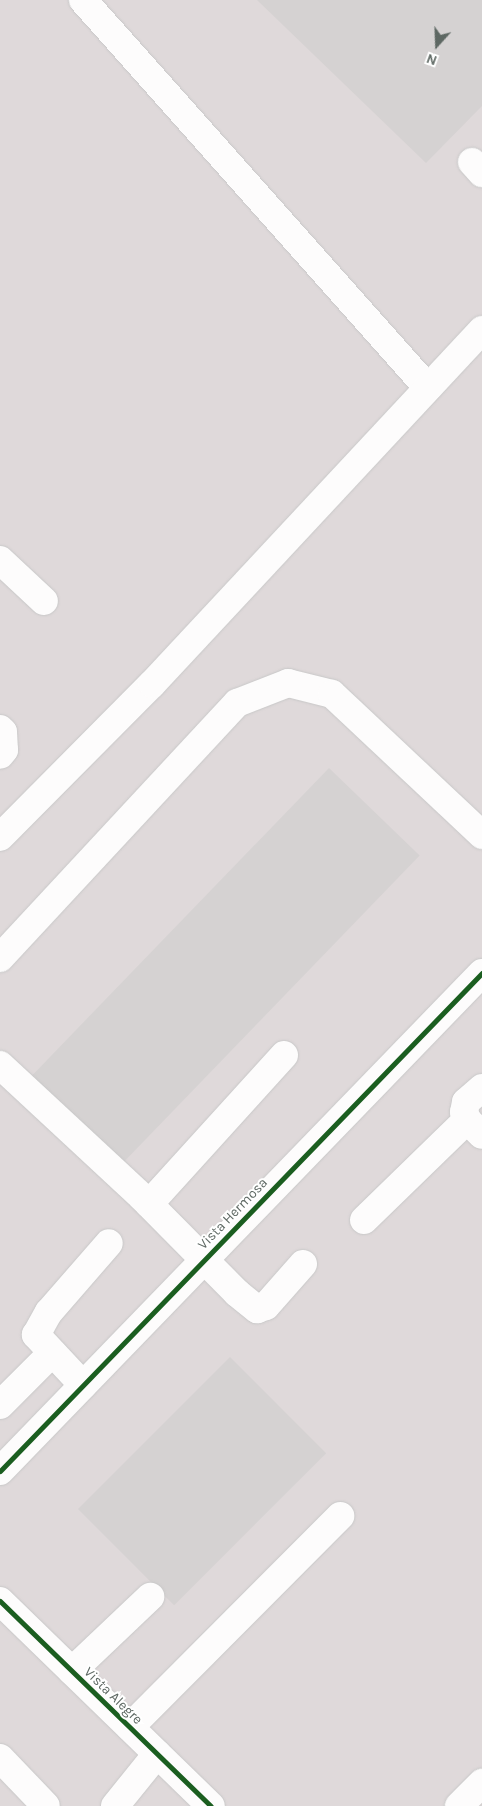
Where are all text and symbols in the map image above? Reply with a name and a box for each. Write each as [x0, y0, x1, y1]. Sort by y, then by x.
north arrow [412, 20, 462, 70]
text: N [424, 50, 439, 69]
street label: Vista Hermosa [195, 1175, 271, 1253]
street label: Vista Alegre [80, 1664, 146, 1728]

